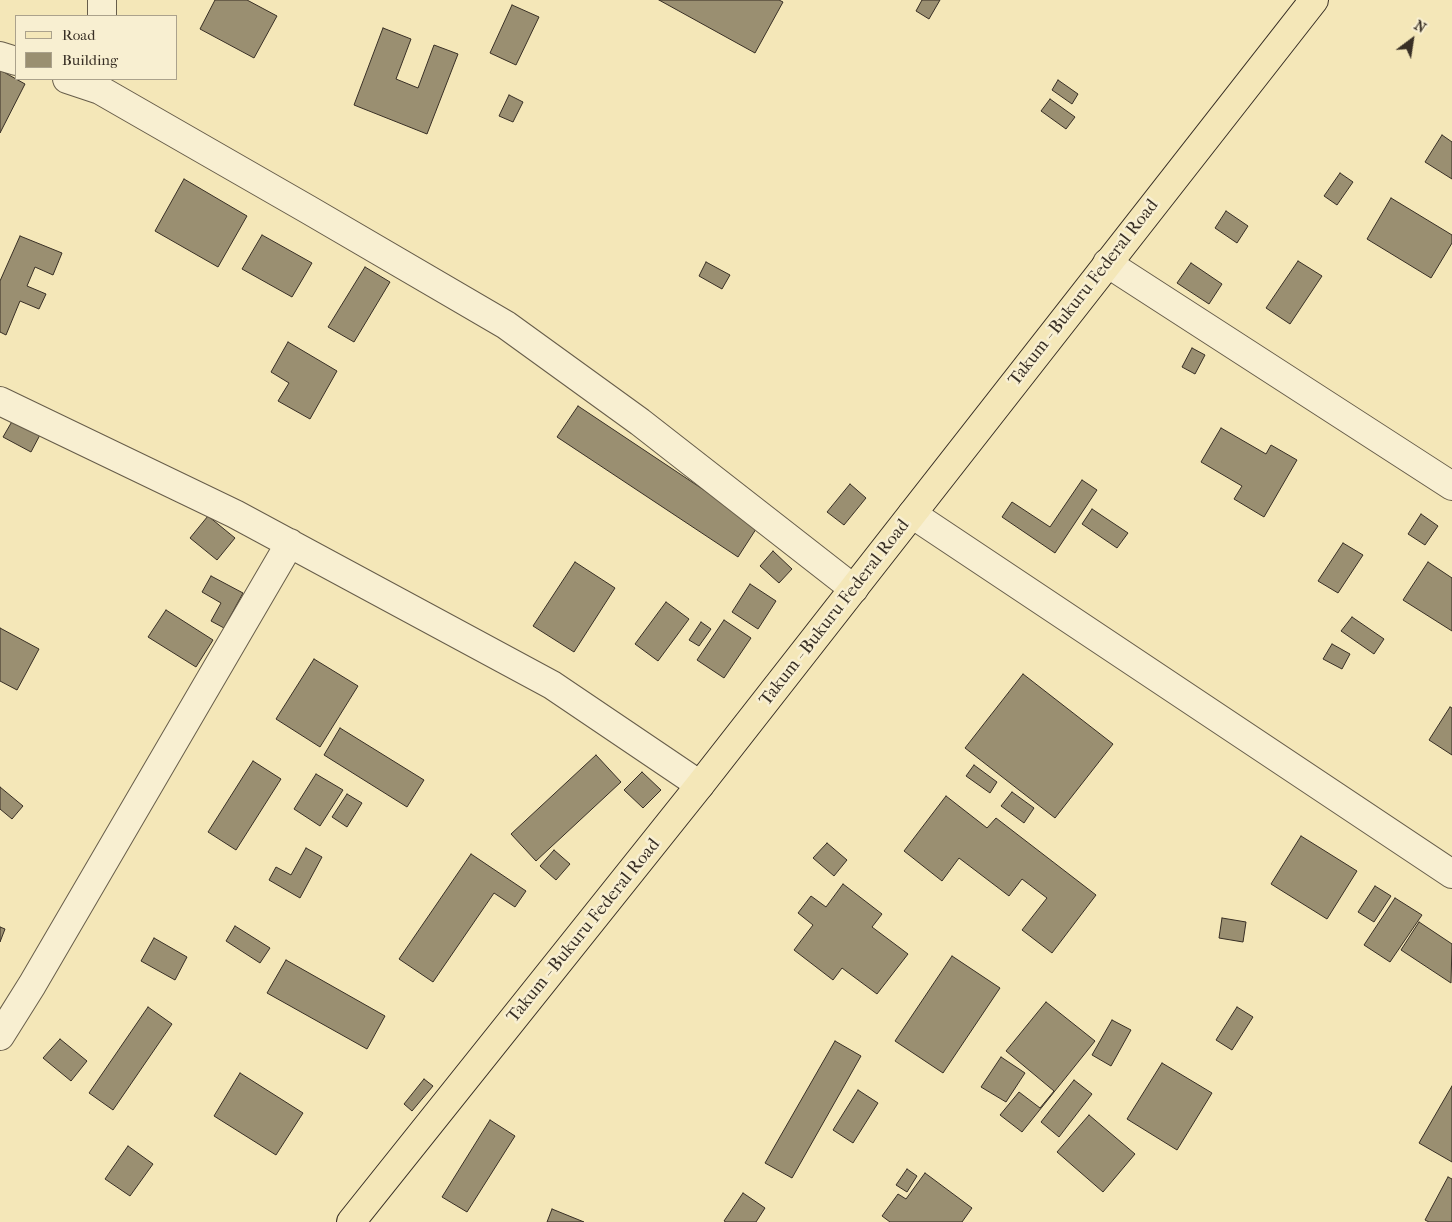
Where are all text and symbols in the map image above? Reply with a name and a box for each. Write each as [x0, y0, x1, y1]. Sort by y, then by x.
legend [15, 15, 178, 80]
north arrow [1387, 15, 1437, 65]
text: N [1411, 17, 1429, 37]
text: Road [62, 26, 95, 44]
text: Building [62, 51, 118, 69]
street label: Takum - Bukuru Federal Road [1004, 195, 1164, 391]
street label: Takum - Bukuru Federal Road [755, 515, 915, 711]
street label: Takum - Bukuru Federal Road [503, 834, 665, 1028]

